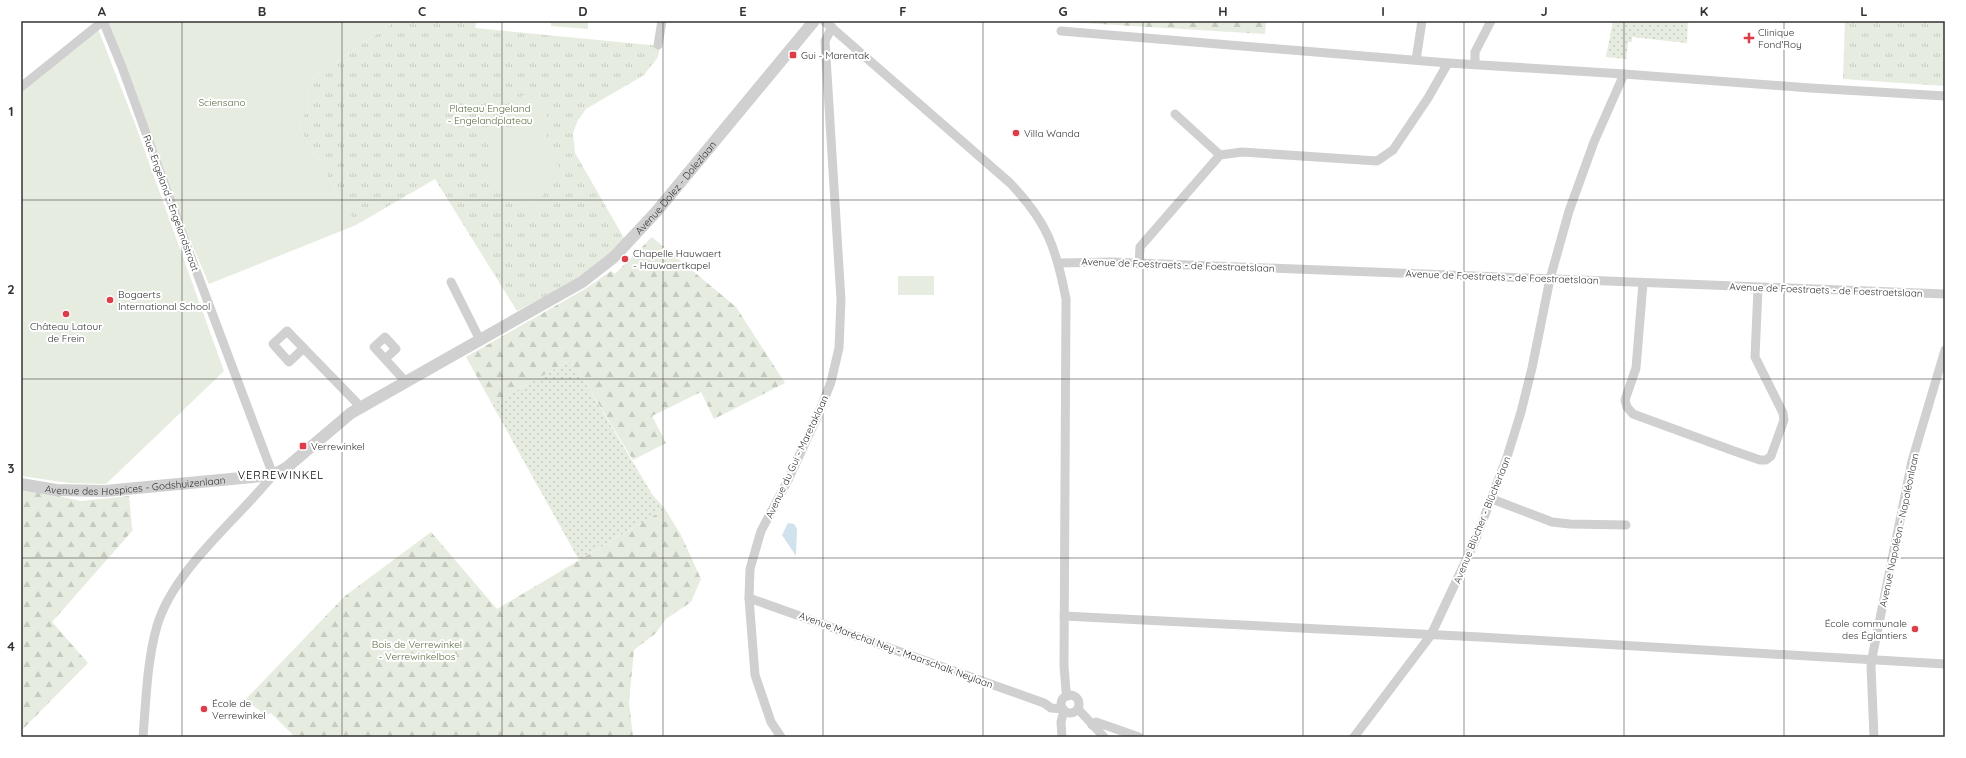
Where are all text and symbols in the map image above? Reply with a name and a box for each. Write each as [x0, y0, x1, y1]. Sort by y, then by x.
text: A [98, 3, 107, 19]
text: B [258, 3, 266, 19]
text: C [418, 3, 426, 19]
text: D [578, 3, 588, 19]
text: E [739, 3, 747, 19]
text: F [899, 3, 907, 19]
text: G [1058, 3, 1068, 19]
text: H [1218, 3, 1228, 19]
text: I [1381, 3, 1385, 19]
text: J [1540, 3, 1548, 19]
text: K [1700, 3, 1709, 19]
text: L [1860, 3, 1868, 19]
place label: Clinique Fond'Roy [1758, 26, 1802, 51]
marker: Clinique Fond'Roy [1743, 32, 1755, 44]
place label: Gui - Marentak [801, 49, 869, 62]
marker: Gui - Marentak [788, 50, 798, 60]
park label: Sciensano [198, 96, 246, 109]
park label: Plateau Engeland - Engelandplateau [447, 102, 533, 127]
text: 1 [8, 103, 14, 119]
place label: Villa Wanda [1024, 127, 1080, 140]
marker: Villa Wanda [1011, 128, 1021, 138]
street label: Rue Engeland - Engelandstraat [140, 133, 202, 274]
street label: Avenue Dolez - Dolezlaan [632, 138, 719, 237]
place label: Chapelle Hauwaert - Hauwaertkapel [633, 247, 722, 272]
marker: Chapelle Hauwaert - Hauwaertkapel [620, 254, 630, 264]
street label: Avenue de Foestraets - de Foestraetslaan [1081, 255, 1275, 275]
street label: Avenue de Foestraets - de Foestraetslaan [1405, 267, 1599, 287]
street label: Avenue de Foestraets - de Foestraetslaan [1729, 280, 1923, 300]
text: 2 [7, 281, 15, 297]
place label: Bogaerts International School [118, 288, 210, 313]
marker: Bogaerts International School [105, 295, 115, 305]
marker: Château Latour de Frein [61, 309, 71, 319]
place label: Château Latour de Frein [30, 320, 102, 345]
street label: Avenue du Gui - Maretaklaan [763, 393, 831, 521]
place label: Verrewinkel [311, 440, 365, 453]
marker: Verrewinkel [298, 441, 308, 451]
street label: Avenue Napoléon - Napoléonlaan [1876, 452, 1922, 608]
street label: Avenue Blücher - Blücherlaan [1450, 454, 1514, 586]
text: 3 [8, 460, 15, 476]
district label: VERREWINKEL [238, 468, 324, 482]
street label: Avenue des Hospices - Godshuizenlaan [44, 473, 226, 498]
street label: Avenue Maréchal Ney - Maarschalk Neylaan [797, 609, 995, 691]
place label: École communale des Églantiers [1825, 617, 1907, 642]
marker: École communale des Églantiers [1910, 624, 1920, 634]
text: 4 [7, 638, 15, 654]
park label: Bois de Verrewinkel - Verrewinkelbos [372, 638, 462, 663]
place label: École de Verrewinkel [212, 697, 266, 722]
marker: École de Verrewinkel [199, 704, 209, 714]

